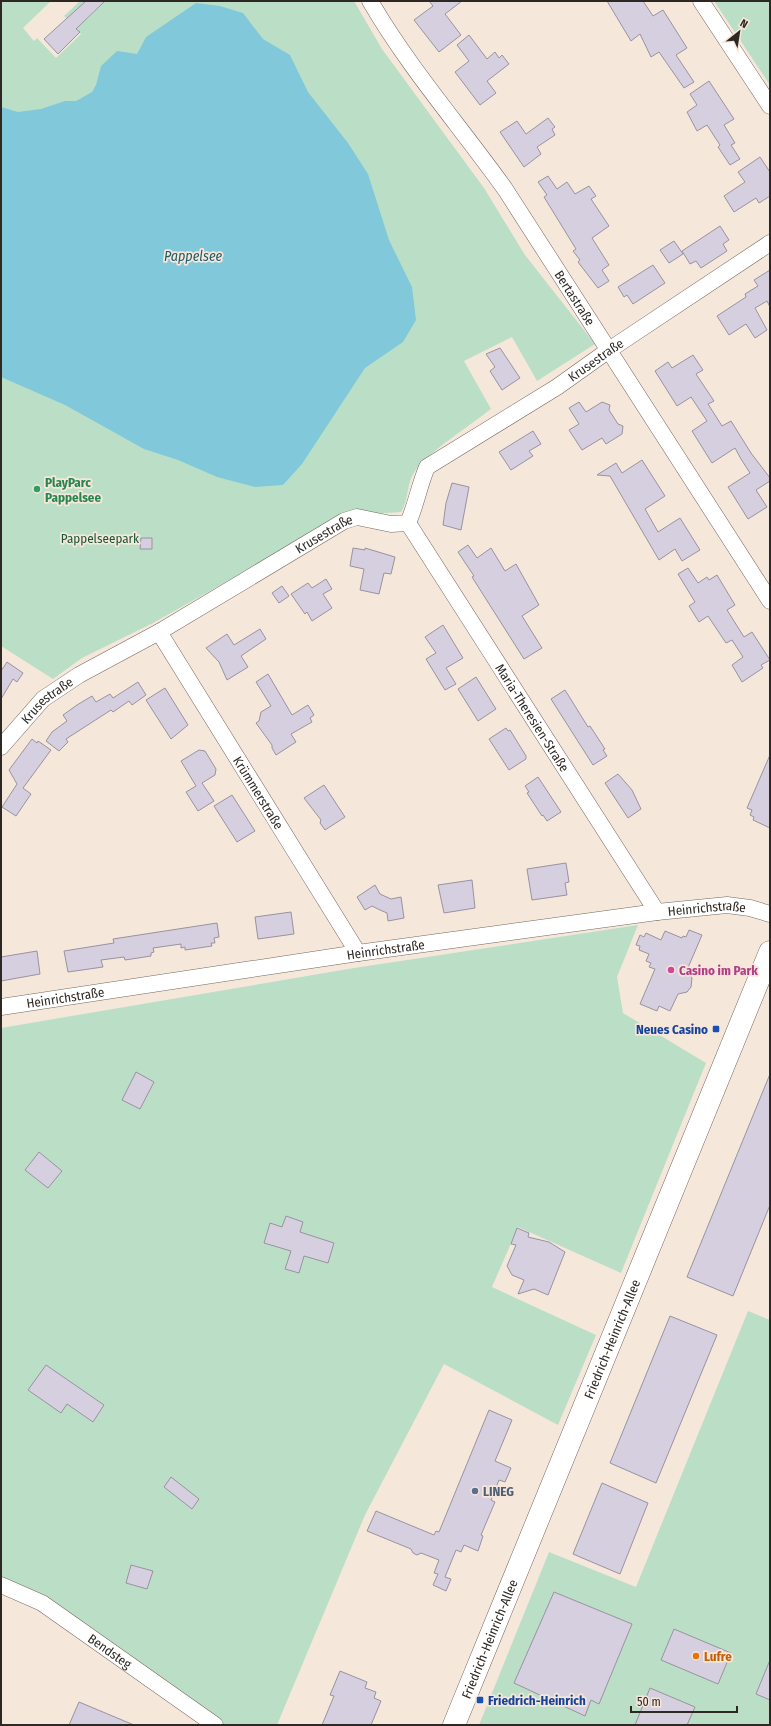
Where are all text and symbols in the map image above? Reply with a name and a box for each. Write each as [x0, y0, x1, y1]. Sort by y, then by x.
north arrow [719, 12, 759, 52]
text: N [738, 16, 750, 31]
water label: Pappelsee [164, 248, 222, 265]
street label: Bertastraße [551, 268, 598, 328]
street label: Krusestraße [565, 336, 626, 385]
place label: PlayParc Pappelsee [45, 475, 101, 505]
marker: PlayParc Pappelsee [32, 484, 42, 494]
street label: Krusestraße [293, 512, 354, 556]
park label: Pappelseepark [61, 531, 140, 546]
street label: Maria-Theresien-Straße [492, 661, 572, 774]
street label: Krusestraße [18, 674, 76, 727]
street label: Krümmerstraße [230, 754, 286, 832]
street label: Heinrichstraße [667, 898, 747, 919]
street label: Heinrichstraße [346, 937, 426, 963]
place label: Casino im Park [679, 963, 758, 978]
marker: Casino im Park [666, 965, 676, 975]
street label: Heinrichstraße [25, 984, 105, 1011]
place label: Neues Casino [636, 1022, 708, 1037]
marker: Neues Casino [711, 1024, 721, 1034]
street label: Friedrich-Heinrich-Allee [581, 1277, 643, 1401]
place label: LINEG [483, 1484, 514, 1499]
marker: LINEG [470, 1486, 480, 1496]
street label: Friedrich-Heinrich-Allee [459, 1577, 521, 1701]
street label: Bendsteg [85, 1631, 135, 1672]
place label: Lufre [704, 1649, 732, 1664]
marker: Lufre [691, 1651, 701, 1661]
scale bar [631, 1688, 737, 1714]
place label: Friedrich-Heinrich [488, 1693, 586, 1708]
marker: Friedrich-Heinrich [475, 1695, 485, 1705]
text: 50 m [637, 1695, 661, 1709]

